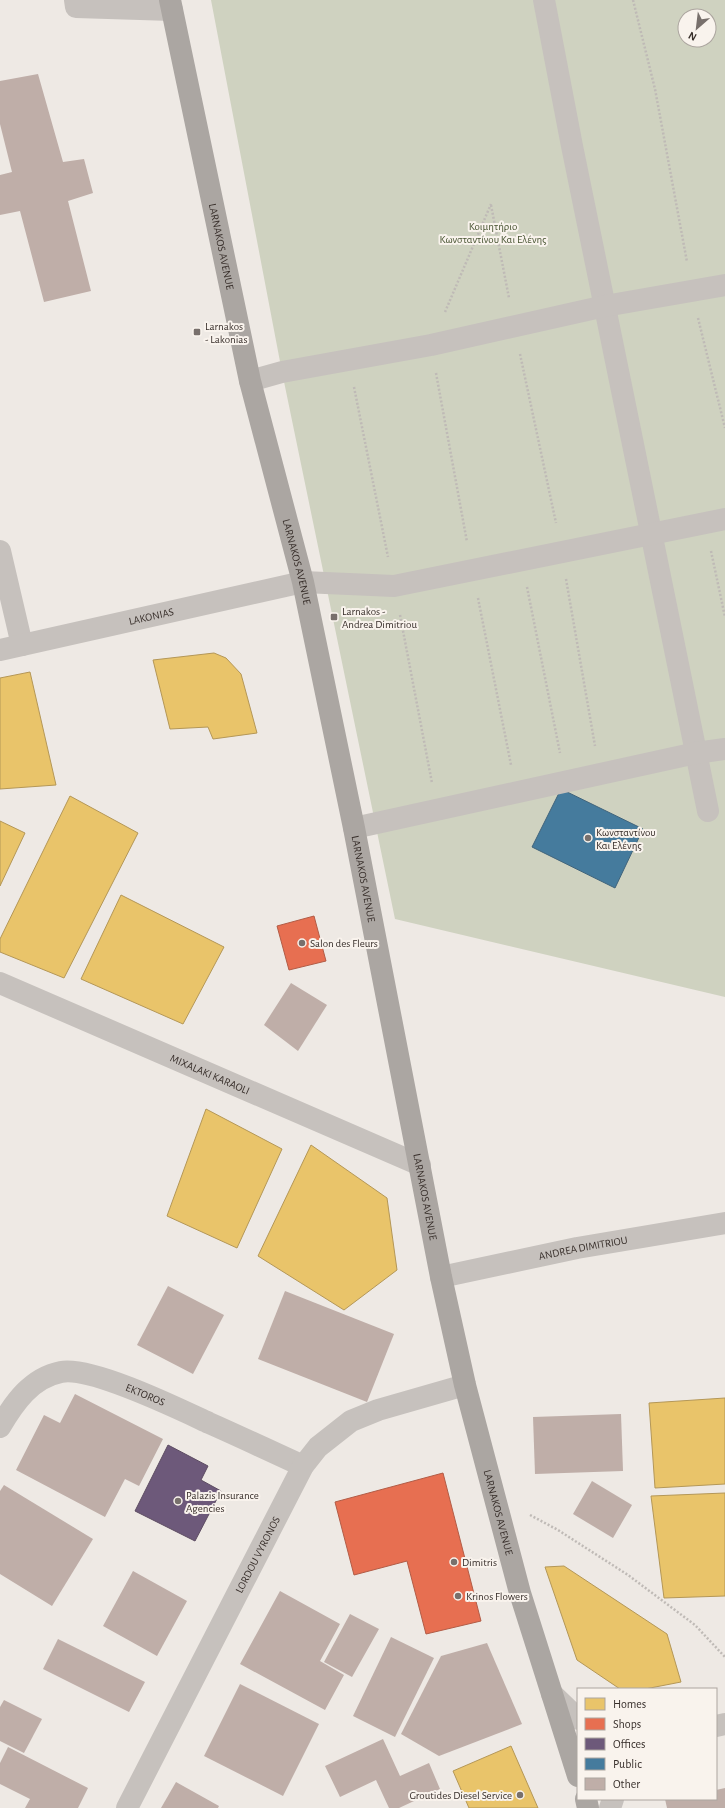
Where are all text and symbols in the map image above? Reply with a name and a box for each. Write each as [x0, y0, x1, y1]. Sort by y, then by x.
north arrow [677, 8, 717, 48]
text: N [687, 30, 699, 43]
street label: LARNAKOS AVENUE [207, 202, 236, 292]
park label: Κοιμητήριο Κωνσταντίνου Και Ελένης [439, 221, 547, 245]
place label: Larnakos - Lakonias [205, 321, 247, 345]
marker: Larnakos - Lakonias [192, 327, 202, 337]
street label: LARNAKOS AVENUE [281, 518, 313, 606]
street label: LAKONIAS [128, 606, 175, 627]
place label: Larnakos - Andrea Dimitriou [342, 606, 417, 630]
marker: Larnakos - Andrea Dimitriou [329, 612, 339, 622]
place label: Κωνσταντίνου Και Ελένης [596, 827, 656, 851]
marker: Κωνσταντίνου Και Ελένης [583, 833, 593, 843]
street label: LARNAKOS AVENUE [350, 834, 377, 924]
marker: Salon des Fleurs [297, 938, 307, 948]
place label: Salon des Fleurs [310, 938, 378, 949]
street label: MIXALAKI KARAOLI [169, 1052, 251, 1097]
street label: LARNAKOS AVENUE [411, 1153, 439, 1242]
street label: ANDREA DIMITRIOU [538, 1235, 628, 1262]
street label: EKTOROS [124, 1382, 167, 1408]
street label: LARNAKOS AVENUE [482, 1468, 515, 1557]
place label: Palazis Insurance Agencies [186, 1490, 259, 1514]
marker: Palazis Insurance Agencies [173, 1496, 183, 1506]
street label: LORDOU VYRONOS [234, 1515, 282, 1595]
marker: Dimitris [449, 1557, 459, 1567]
place label: Dimitris [462, 1557, 497, 1568]
marker: Krinos Flowers [453, 1591, 463, 1601]
place label: Krinos Flowers [466, 1591, 528, 1602]
legend [577, 1688, 717, 1800]
text: Homes [613, 1698, 646, 1710]
text: Shops [613, 1718, 641, 1730]
text: Offices [613, 1738, 646, 1750]
text: Public [613, 1758, 642, 1770]
text: Other [613, 1778, 640, 1790]
place label: Groutides Diesel Service [409, 1790, 512, 1801]
marker: Groutides Diesel Service [515, 1790, 525, 1800]

